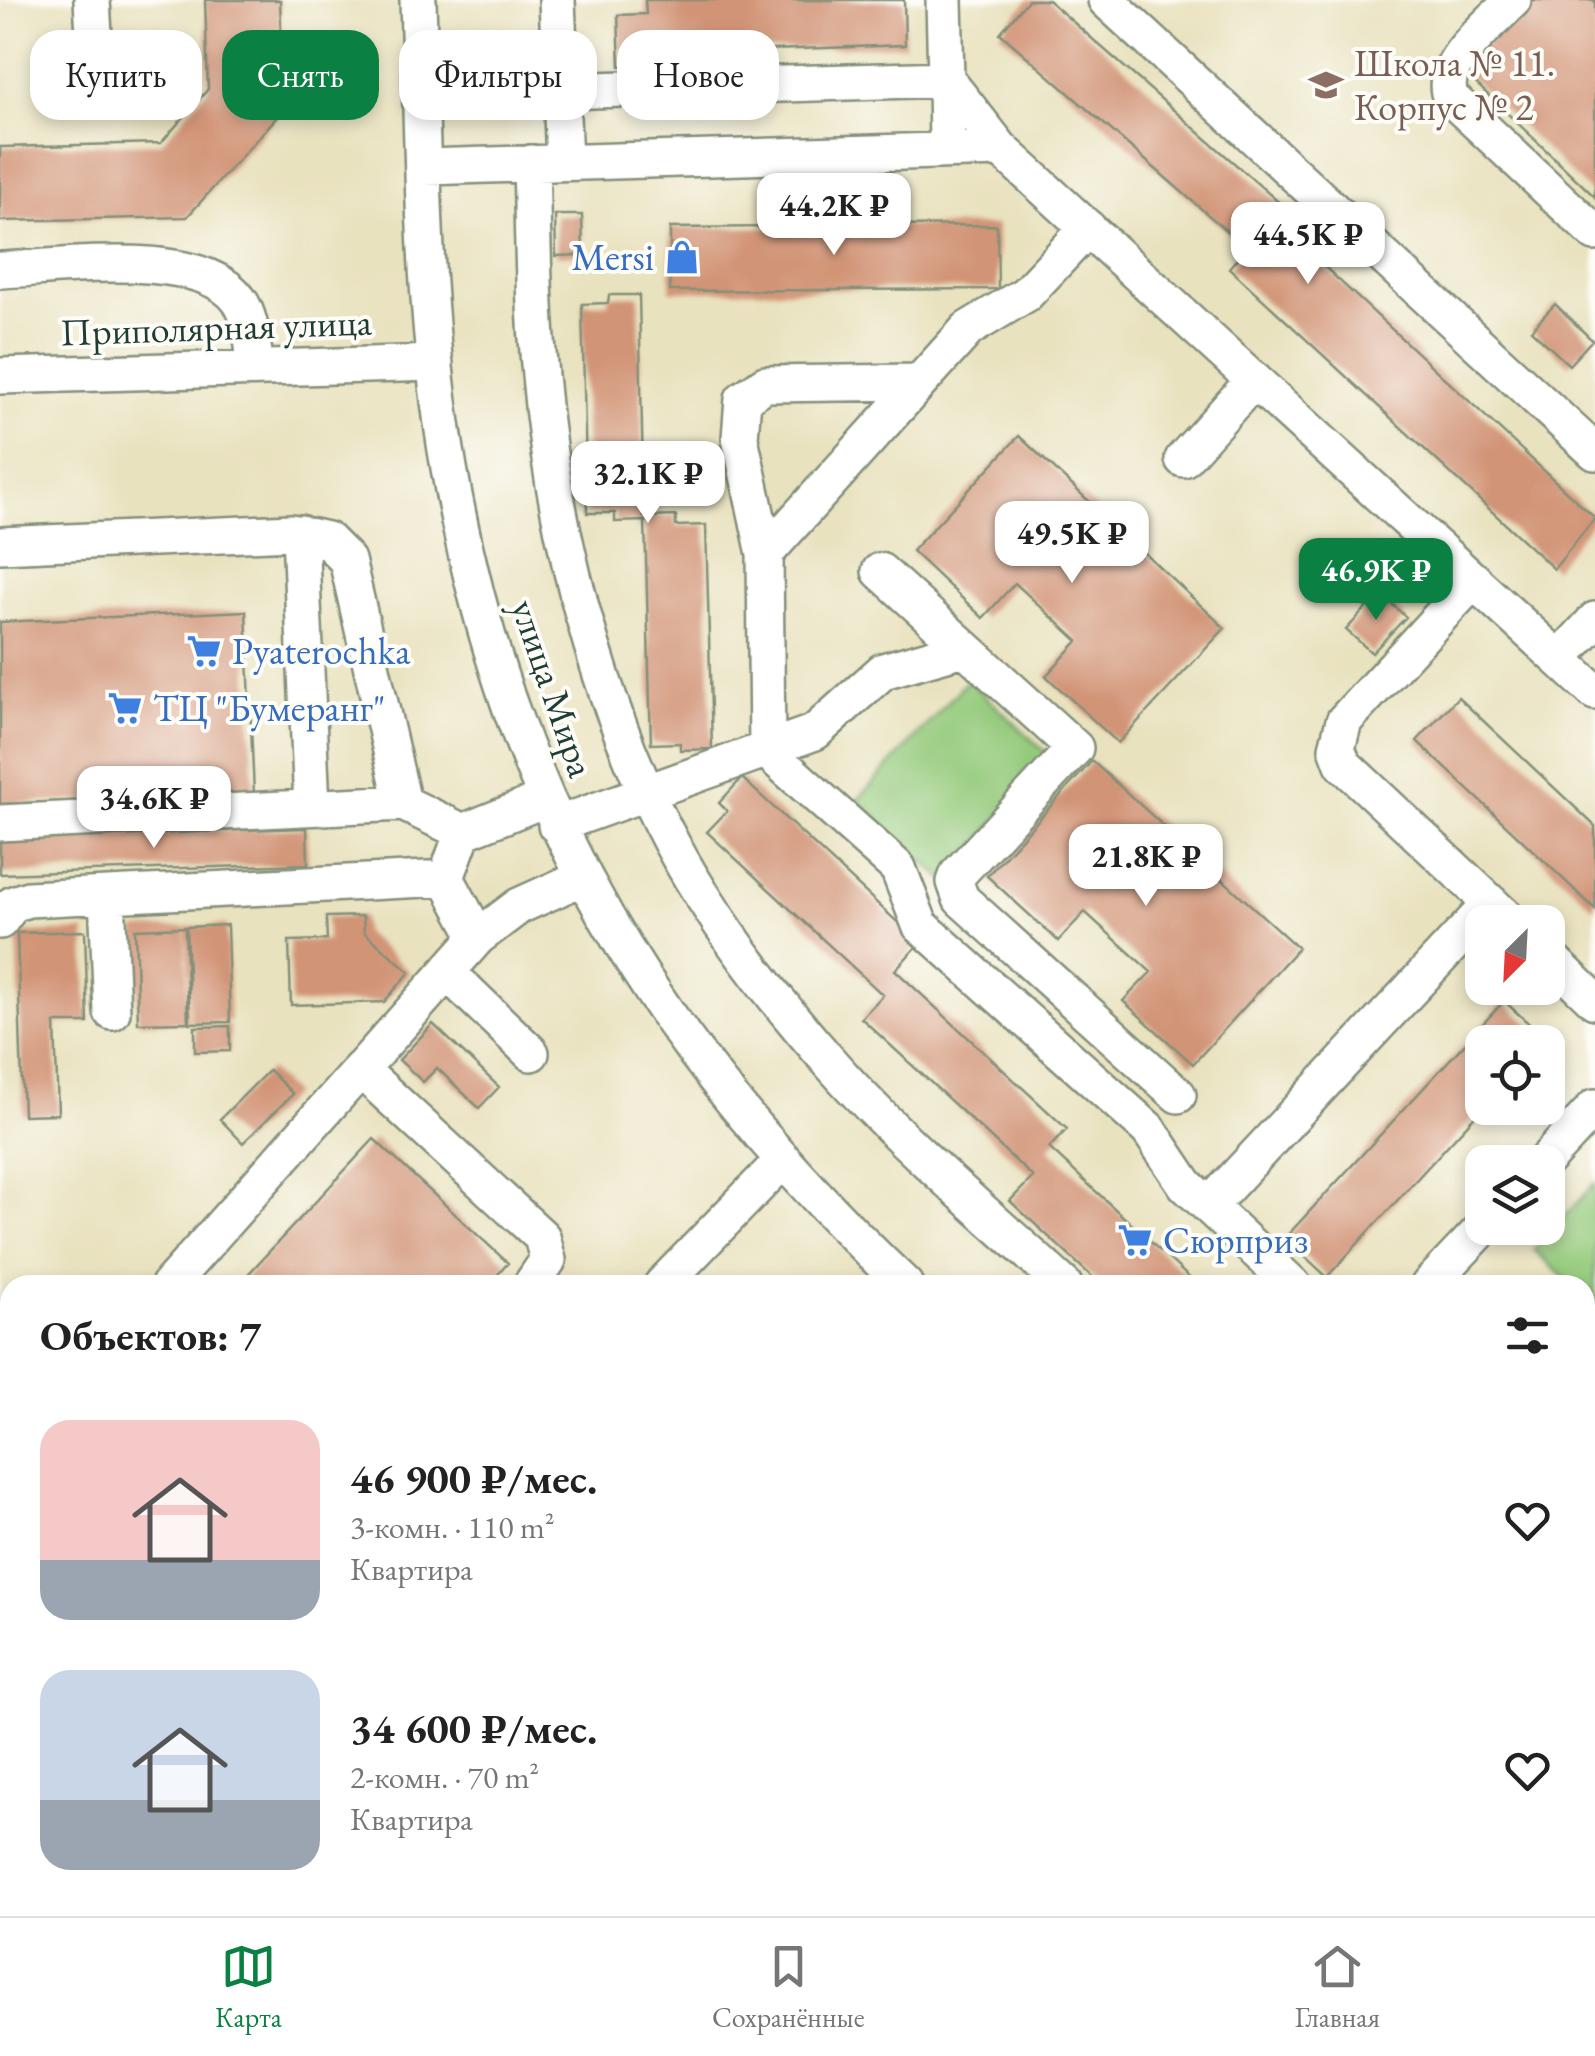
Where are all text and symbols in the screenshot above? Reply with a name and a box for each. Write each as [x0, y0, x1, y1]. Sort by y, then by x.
chip: Купить [30, 30, 202, 120]
chip: Снять [222, 30, 379, 120]
chip: Фильтры [399, 30, 597, 120]
chip: Новое [617, 30, 779, 120]
place label: Школа № 11. Корпус № 2 [1354, 38, 1555, 131]
school or university icon: Школа № 11. Корпус № 2 [1307, 66, 1345, 104]
pin: 44.2K ₽ [742, 173, 926, 258]
text: 44.2K ₽ [779, 184, 889, 226]
pin: 44.5K ₽ [1216, 202, 1400, 287]
text: 44.5K ₽ [1253, 213, 1363, 255]
place label: Mersi [571, 232, 654, 281]
shop icon: Mersi [663, 238, 701, 276]
street label: Приполярная улица [59, 297, 373, 356]
pin: 32.1K ₽ [556, 441, 740, 526]
text: 32.1K ₽ [593, 452, 703, 494]
pin: 49.5K ₽ [980, 501, 1164, 586]
text: 49.5K ₽ [1017, 512, 1127, 554]
pin: 46.9K ₽ [1284, 538, 1468, 623]
text: 46.9K ₽ [1321, 549, 1431, 591]
street label: улица Мира [500, 593, 607, 784]
place label: Pyaterochka [232, 626, 411, 675]
supermarket icon: Pyaterochka [185, 632, 223, 670]
place label: ТЦ "Бумеранг" [153, 683, 386, 732]
supermarket icon: ТЦ "Бумеранг" [106, 689, 144, 727]
pin: 34.6K ₽ [62, 766, 246, 851]
text: 34.6K ₽ [99, 777, 209, 819]
pin: 21.8K ₽ [1054, 824, 1238, 909]
text: 21.8K ₽ [1091, 835, 1201, 877]
north arrow [1465, 905, 1565, 1005]
map controls [1465, 905, 1565, 1245]
button: locate [1465, 1025, 1565, 1125]
button: layers [1465, 1145, 1565, 1245]
place label: Сюрприз [1163, 1215, 1308, 1264]
supermarket icon: Сюрприз [1116, 1221, 1154, 1259]
text: Объектов: 7 [40, 1308, 261, 1363]
icon: filters [1500, 1308, 1555, 1363]
text: 46 900 ₽/мес. [350, 1451, 597, 1506]
icon: home [120, 1460, 240, 1580]
icon: heart [1500, 1493, 1555, 1548]
text: 3-комн. · 110 m² [350, 1506, 555, 1548]
text: Квартира [350, 1548, 473, 1590]
text: 34 600 ₽/мес. [350, 1701, 597, 1756]
icon: home [120, 1710, 240, 1830]
icon: heart [1500, 1743, 1555, 1798]
text: 2-комн. · 70 m² [350, 1756, 539, 1798]
text: Квартира [350, 1798, 473, 1840]
tab: Карта [215, 1939, 282, 2035]
tab: Сохранённые [712, 1939, 865, 2035]
tab: Главная [1295, 1939, 1380, 2035]

